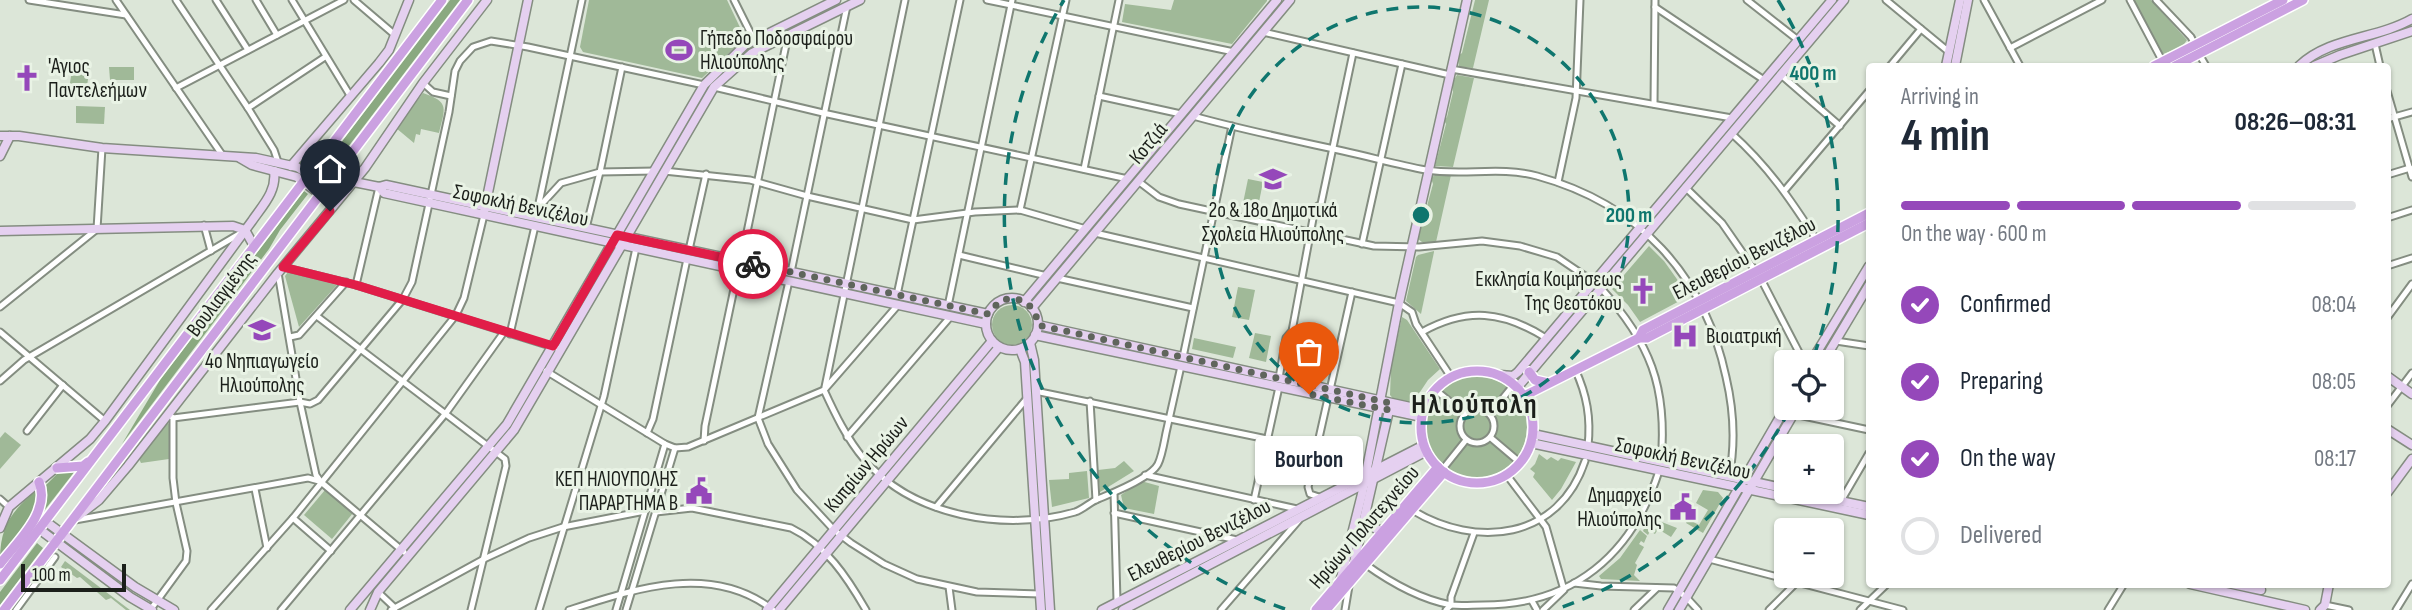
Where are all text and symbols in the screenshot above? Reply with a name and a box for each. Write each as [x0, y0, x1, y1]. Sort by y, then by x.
place label: Γήπεδο Ποδοσφαίρου Ηλιούπολης [700, 26, 853, 75]
sports icon: Γήπεδο Ποδοσφαίρου Ηλιούπολης [664, 35, 694, 65]
place label: 'Αγιος Παντελεήμων [48, 54, 147, 103]
text: 400 m [1790, 61, 1836, 86]
church icon: 'Αγιος Παντελεήμων [12, 63, 42, 93]
text: Arriving in [1901, 83, 1979, 111]
text: 08:26–08:31 [2235, 107, 2356, 138]
text: 4 min [1901, 109, 1990, 164]
street label: Κοτζιά [1124, 117, 1173, 169]
pin [300, 139, 360, 211]
icon: home [311, 150, 349, 188]
school or university icon: 2ο & 18ο Δημοτικά Σχολεία Ηλιούπολης [1258, 164, 1288, 194]
street label: Σοφοκλή Βενιζέλου [451, 179, 591, 232]
place label: 2ο & 18ο Δημοτικά Σχολεία Ηλιούπολης [1202, 198, 1344, 247]
centre of rings [1409, 203, 1433, 227]
text: 200 m [1606, 203, 1652, 228]
street label: Ελευθερίου Βενιζέλου [1669, 212, 1820, 305]
text: On the way · 600 m [1901, 220, 2047, 248]
courier [718, 229, 788, 299]
icon: bike [734, 245, 772, 283]
street label: Βουλιαγμένης [181, 247, 261, 342]
place label: Εκκλησία Κοιμήσεως Της Θεοτόκου [1475, 267, 1622, 316]
church icon: Εκκλησία Κοιμήσεως Της Θεοτόκου [1628, 276, 1658, 306]
icon: check [1901, 286, 1939, 324]
text: Confirmed [1960, 289, 2051, 320]
text: 08:04 [2311, 291, 2356, 319]
school or university icon: 4ο Νηπιαγωγείο Ηλιούπολης [247, 315, 277, 345]
hospital icon: Βιοιατρική [1670, 321, 1700, 351]
pin [1279, 322, 1339, 394]
place label: Βιοιατρική [1706, 324, 1782, 349]
icon: bag [1290, 333, 1328, 371]
place label: 4ο Νηπιαγωγείο Ηλιούπολης [205, 349, 319, 398]
map controls [1774, 350, 1844, 588]
button: locate [1774, 350, 1844, 420]
icon: check [1901, 363, 1939, 401]
text: Preparing [1960, 366, 2043, 397]
text: 08:05 [2312, 368, 2356, 396]
district label: Ηλιούπολη [1411, 388, 1539, 421]
street label: Κυπρίων Ηρώων [819, 411, 914, 518]
street label: Σοφοκλή Βενιζέλου [1613, 432, 1753, 485]
button: + [1774, 434, 1844, 504]
callout: Bourbon [1255, 436, 1363, 485]
icon: check [1901, 440, 1939, 478]
text: On the way [1960, 443, 2056, 474]
text: 08:17 [2314, 445, 2356, 473]
text: Bourbon [1275, 446, 1343, 474]
street label: Ηρώων Πολυτεχνείου [1304, 461, 1425, 594]
place label: ΚΕΠ ΗΛΙΟΥΠΟΛΗΣ ΠΑΡΑΡΤΗΜΑ Β [555, 467, 678, 516]
public building icon: ΚΕΠ ΗΛΙΟΥΠΟΛΗΣ ΠΑΡΑΡΤΗΜΑ Β [684, 476, 714, 506]
place label: Δημαρχείο Ηλιούπολης [1577, 483, 1662, 532]
public building icon: Δημαρχείο Ηλιούπολης [1668, 492, 1698, 522]
street label: Ελευθερίου Βενιζέλου [1124, 494, 1275, 587]
button: − [1774, 518, 1844, 588]
text: Delivered [1960, 520, 2042, 551]
scale bar [21, 561, 126, 593]
text: 100 m [32, 564, 71, 587]

